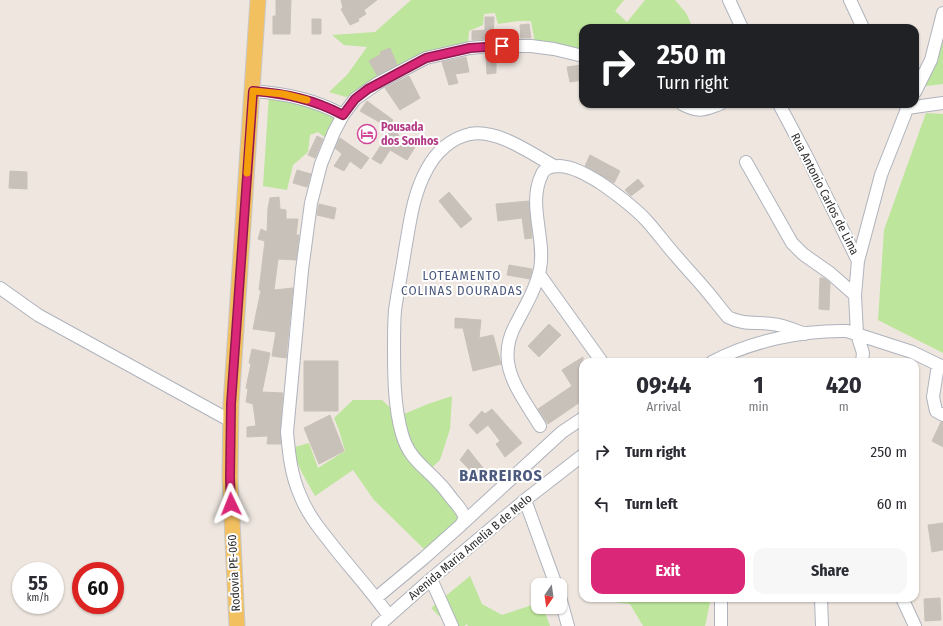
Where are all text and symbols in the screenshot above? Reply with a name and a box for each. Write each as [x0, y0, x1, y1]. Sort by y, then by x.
pin [485, 29, 519, 63]
icon: arrive [491, 35, 513, 57]
text: 250 m [657, 38, 726, 71]
icon: right [591, 40, 643, 92]
text: Turn right [657, 72, 729, 94]
place label: Pousada dos Sonhos [381, 120, 439, 148]
hotel icon: Pousada dos Sonhos [356, 123, 378, 145]
street label: Rua Antonio Carlos de Lima [788, 131, 862, 257]
district label: LOTEAMENTO COLINAS DOURADAS [401, 268, 523, 298]
text: 09:44 [636, 371, 691, 399]
text: 1 [753, 371, 764, 399]
text: 420 [826, 371, 862, 399]
text: Arrival [647, 399, 681, 414]
text: min [748, 399, 769, 414]
text: m [839, 399, 849, 414]
icon: right [591, 441, 613, 463]
text: Turn right [625, 443, 686, 461]
text: 250 m [871, 443, 907, 461]
district label: BARREIROS [459, 466, 543, 485]
position arrow [210, 483, 252, 525]
street label: Avenida Maria Amelia B de Melo [405, 491, 535, 603]
icon: left [591, 493, 613, 515]
text: Turn left [625, 495, 678, 513]
text: 60 m [877, 495, 907, 513]
street label: Rodovia PE-060 [225, 534, 243, 612]
button: Exit [591, 548, 745, 594]
button: Share [753, 548, 907, 594]
speed limit sign: 60 [72, 562, 124, 614]
text: 55 [28, 571, 48, 595]
north arrow [531, 578, 567, 614]
map controls [531, 578, 567, 614]
text: km/h [27, 592, 49, 604]

